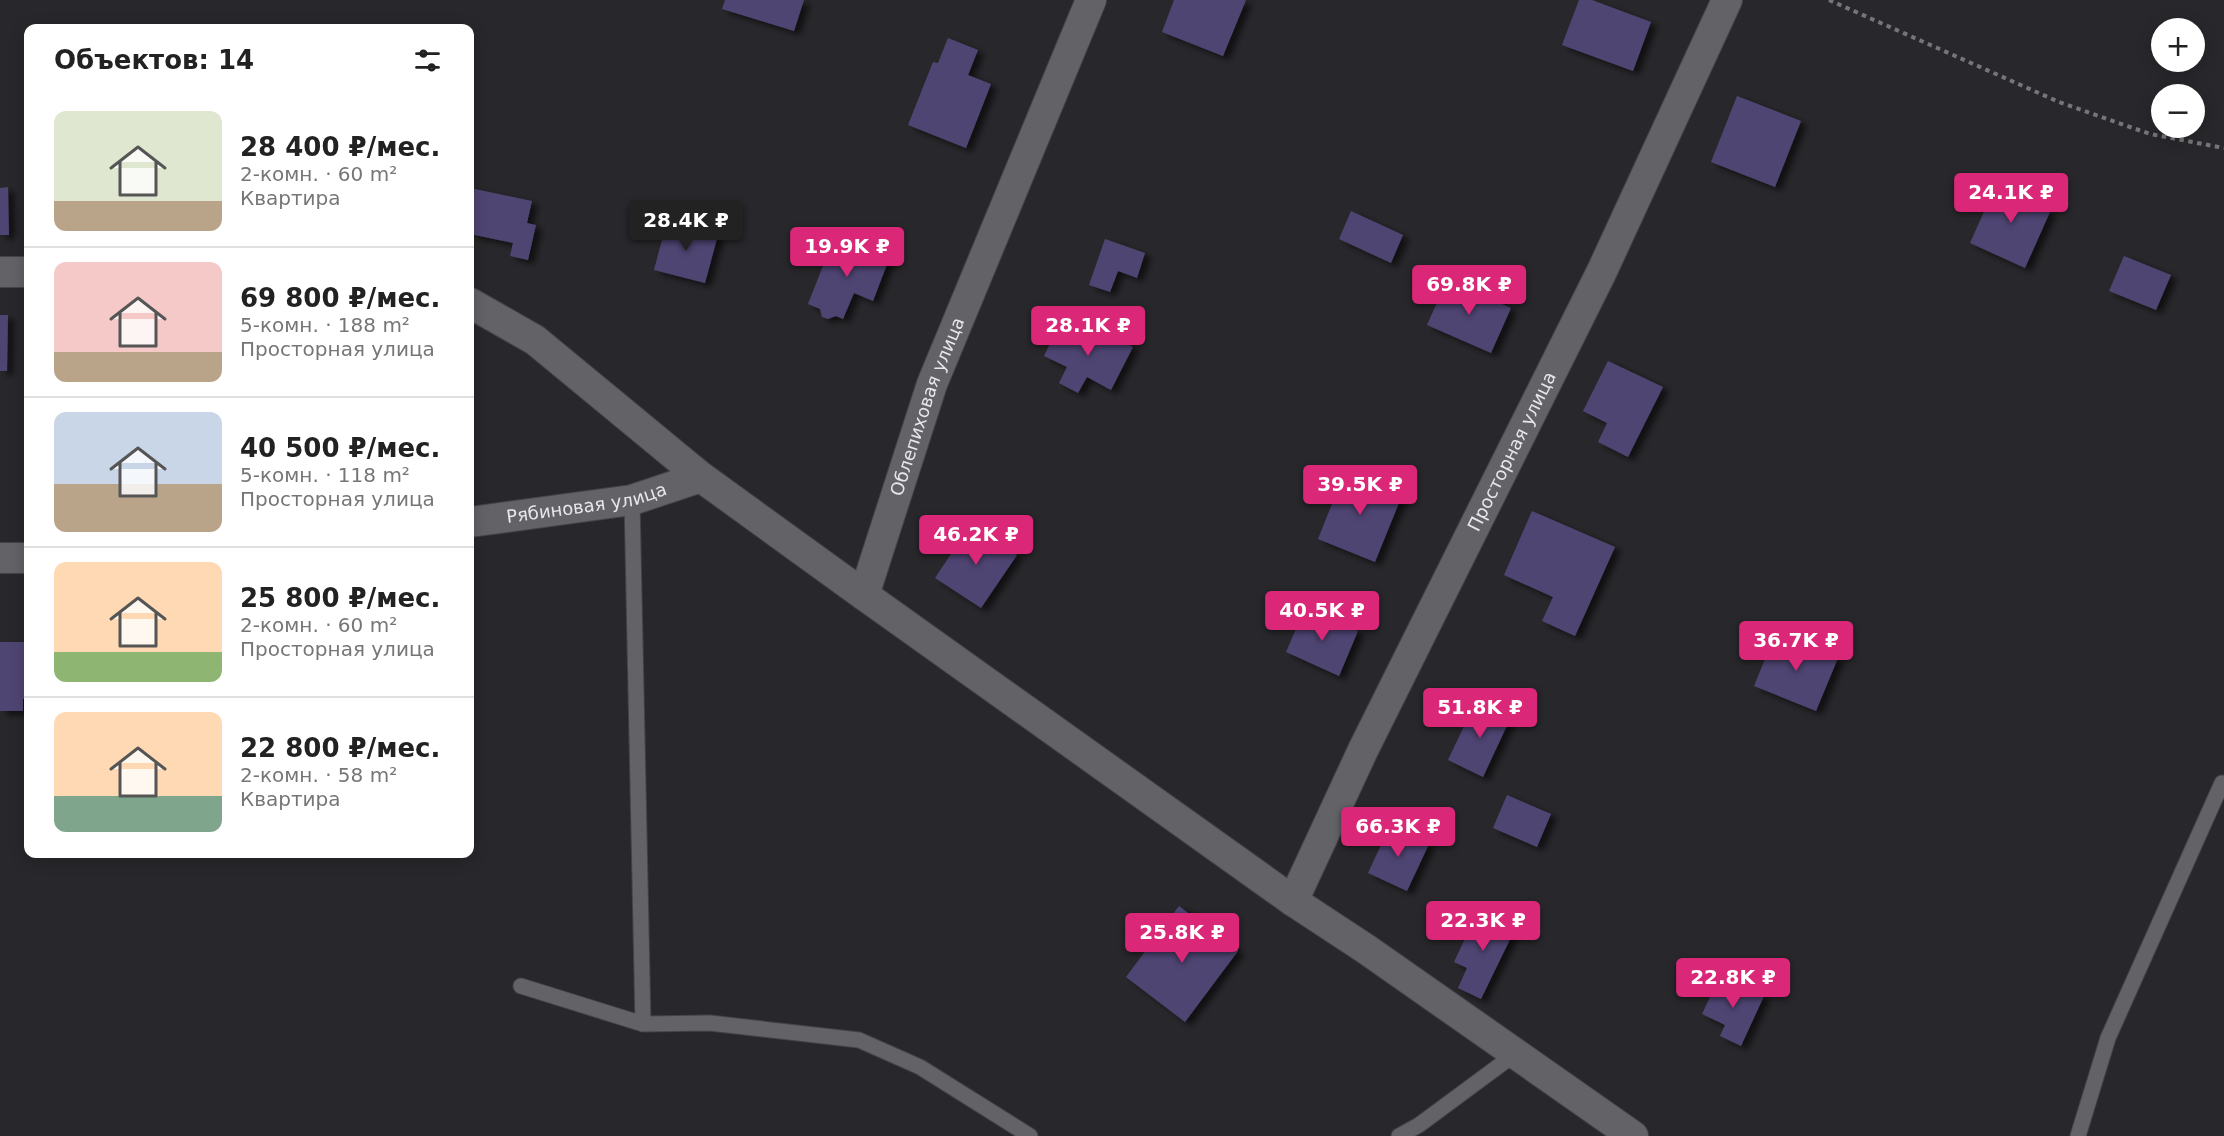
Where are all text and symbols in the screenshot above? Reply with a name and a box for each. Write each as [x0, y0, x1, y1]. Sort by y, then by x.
map controls [2151, 18, 2205, 138]
button: + [2151, 18, 2205, 72]
icon: filters [411, 44, 444, 77]
text: Объектов: 14 [54, 45, 254, 75]
button: − [2151, 84, 2205, 138]
text: 28 400 ₽/мес. [240, 132, 440, 162]
icon: home [102, 135, 174, 207]
text: 2-комн. · 60 m² [240, 162, 397, 186]
pin: 24.1K ₽ [1956, 173, 2066, 224]
text: 24.1K ₽ [1968, 180, 2054, 204]
text: Квартира [240, 186, 341, 210]
pin: 28.4K ₽ [631, 201, 741, 252]
text: 28.4K ₽ [643, 208, 729, 232]
pin: 19.9K ₽ [792, 227, 902, 278]
text: 19.9K ₽ [804, 234, 890, 258]
pin: 69.8K ₽ [1414, 265, 1524, 316]
text: 69.8K ₽ [1426, 272, 1512, 296]
text: 69 800 ₽/мес. [240, 283, 440, 313]
icon: home [102, 286, 174, 358]
pin: 28.1K ₽ [1033, 306, 1143, 357]
text: 5-комн. · 188 m² [240, 313, 410, 337]
text: 28.1K ₽ [1045, 313, 1131, 337]
street label: Облепиховая улица [886, 314, 969, 499]
text: Просторная улица [240, 337, 435, 361]
street label: Просторная улица [1463, 368, 1560, 534]
text: 40 500 ₽/мес. [240, 433, 440, 463]
icon: home [102, 436, 174, 508]
text: 5-комн. · 118 m² [240, 463, 410, 487]
pin: 39.5K ₽ [1305, 465, 1415, 516]
text: 39.5K ₽ [1317, 472, 1403, 496]
street label: Рябиновая улица [505, 478, 669, 527]
text: Просторная улица [240, 487, 435, 511]
pin: 46.2K ₽ [921, 515, 1031, 566]
text: 46.2K ₽ [933, 522, 1019, 546]
text: 25 800 ₽/мес. [240, 583, 440, 613]
icon: home [102, 586, 174, 658]
pin: 40.5K ₽ [1267, 591, 1377, 642]
text: 40.5K ₽ [1279, 598, 1365, 622]
text: 2-комн. · 60 m² [240, 613, 397, 637]
pin: 36.7K ₽ [1741, 621, 1851, 672]
text: 36.7K ₽ [1753, 628, 1839, 652]
text: Просторная улица [240, 637, 435, 661]
pin: 51.8K ₽ [1425, 688, 1535, 739]
text: 51.8K ₽ [1437, 695, 1523, 719]
text: 22 800 ₽/мес. [240, 733, 440, 763]
icon: home [102, 736, 174, 808]
text: 2-комн. · 58 m² [240, 763, 397, 787]
text: Квартира [240, 787, 341, 811]
pin: 66.3K ₽ [1343, 807, 1453, 858]
text: 66.3K ₽ [1355, 814, 1441, 838]
pin: 22.3K ₽ [1428, 901, 1538, 952]
text: 22.3K ₽ [1440, 908, 1526, 932]
pin: 25.8K ₽ [1127, 913, 1237, 964]
text: 25.8K ₽ [1139, 920, 1225, 944]
pin: 22.8K ₽ [1678, 958, 1788, 1009]
text: 22.8K ₽ [1690, 965, 1776, 989]

